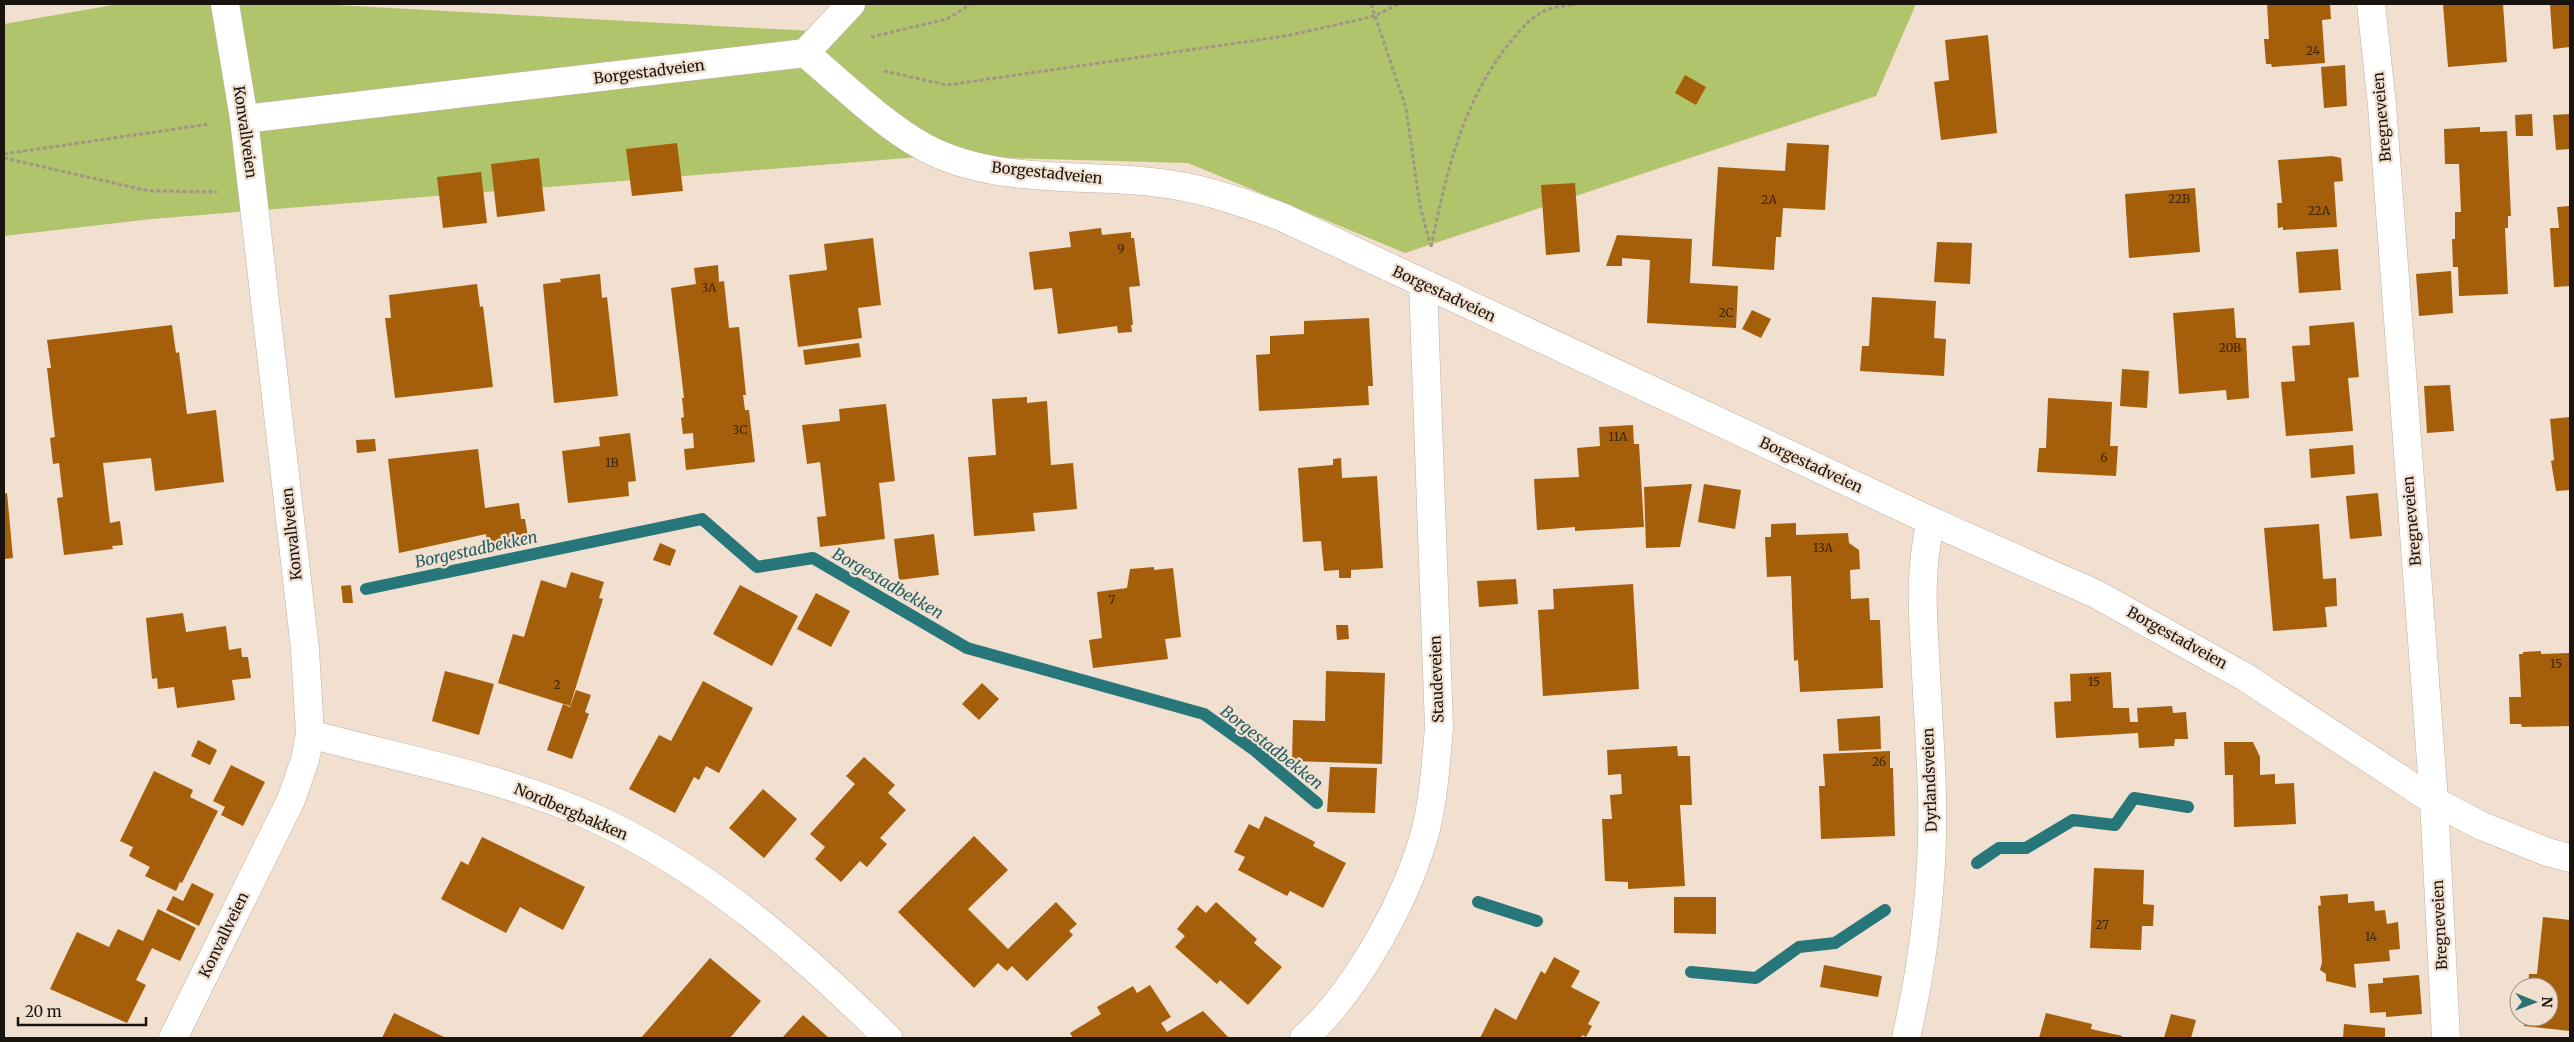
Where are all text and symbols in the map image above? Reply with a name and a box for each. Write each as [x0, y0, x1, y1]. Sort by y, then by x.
house number: 24 [2306, 43, 2321, 58]
street label: Borgestadveien [592, 55, 706, 88]
street label: Bregneveien [2368, 71, 2395, 163]
street label: Konvallveien [230, 84, 261, 179]
street label: Borgestadveien [991, 157, 1104, 188]
house number: 22B [2168, 191, 2190, 206]
house number: 2A [1761, 192, 1777, 207]
house number: 22A [2308, 203, 2331, 218]
house number: 9 [1117, 241, 1125, 256]
street label: Borgestadveien [1390, 261, 1499, 326]
house number: 3A [701, 280, 717, 295]
house number: 2C [1719, 305, 1734, 320]
house number: 20B [2219, 340, 2241, 355]
house number: 3C [733, 422, 748, 437]
house number: 11A [1608, 429, 1628, 444]
street label: Borgestadveien [1757, 432, 1866, 497]
house number: 6 [2100, 450, 2108, 465]
house number: 1B [605, 455, 619, 470]
street label: Bregneveien [2398, 475, 2425, 567]
street label: Konvallveien [277, 487, 306, 581]
water label: Borgestadbekken [413, 526, 539, 572]
house number: 13A [1813, 540, 1834, 555]
water label: Borgestadbekken [829, 543, 947, 623]
house number: 7 [1109, 592, 1116, 607]
street label: Borgestadveien [2124, 602, 2231, 673]
street label: Staudeveien [1425, 635, 1448, 723]
house number: 15 [2550, 656, 2562, 671]
house number: 15 [2088, 674, 2100, 689]
house number: 2 [553, 677, 561, 692]
water label: Borgestadbekken [1217, 701, 1327, 793]
street label: Dyrlandsveien [1918, 727, 1941, 833]
house number: 26 [1872, 754, 1886, 769]
street label: Nordbergbakken [512, 779, 631, 844]
street label: Bregneveien [2428, 879, 2451, 971]
street label: Konvallveien [195, 889, 253, 981]
house number: 27 [2095, 917, 2109, 932]
house number: 14 [2365, 929, 2378, 944]
north arrow [2509, 977, 2559, 1027]
scale bar [18, 994, 145, 1026]
text: N [2538, 997, 2556, 1008]
text: 20 m [25, 1002, 62, 1021]

